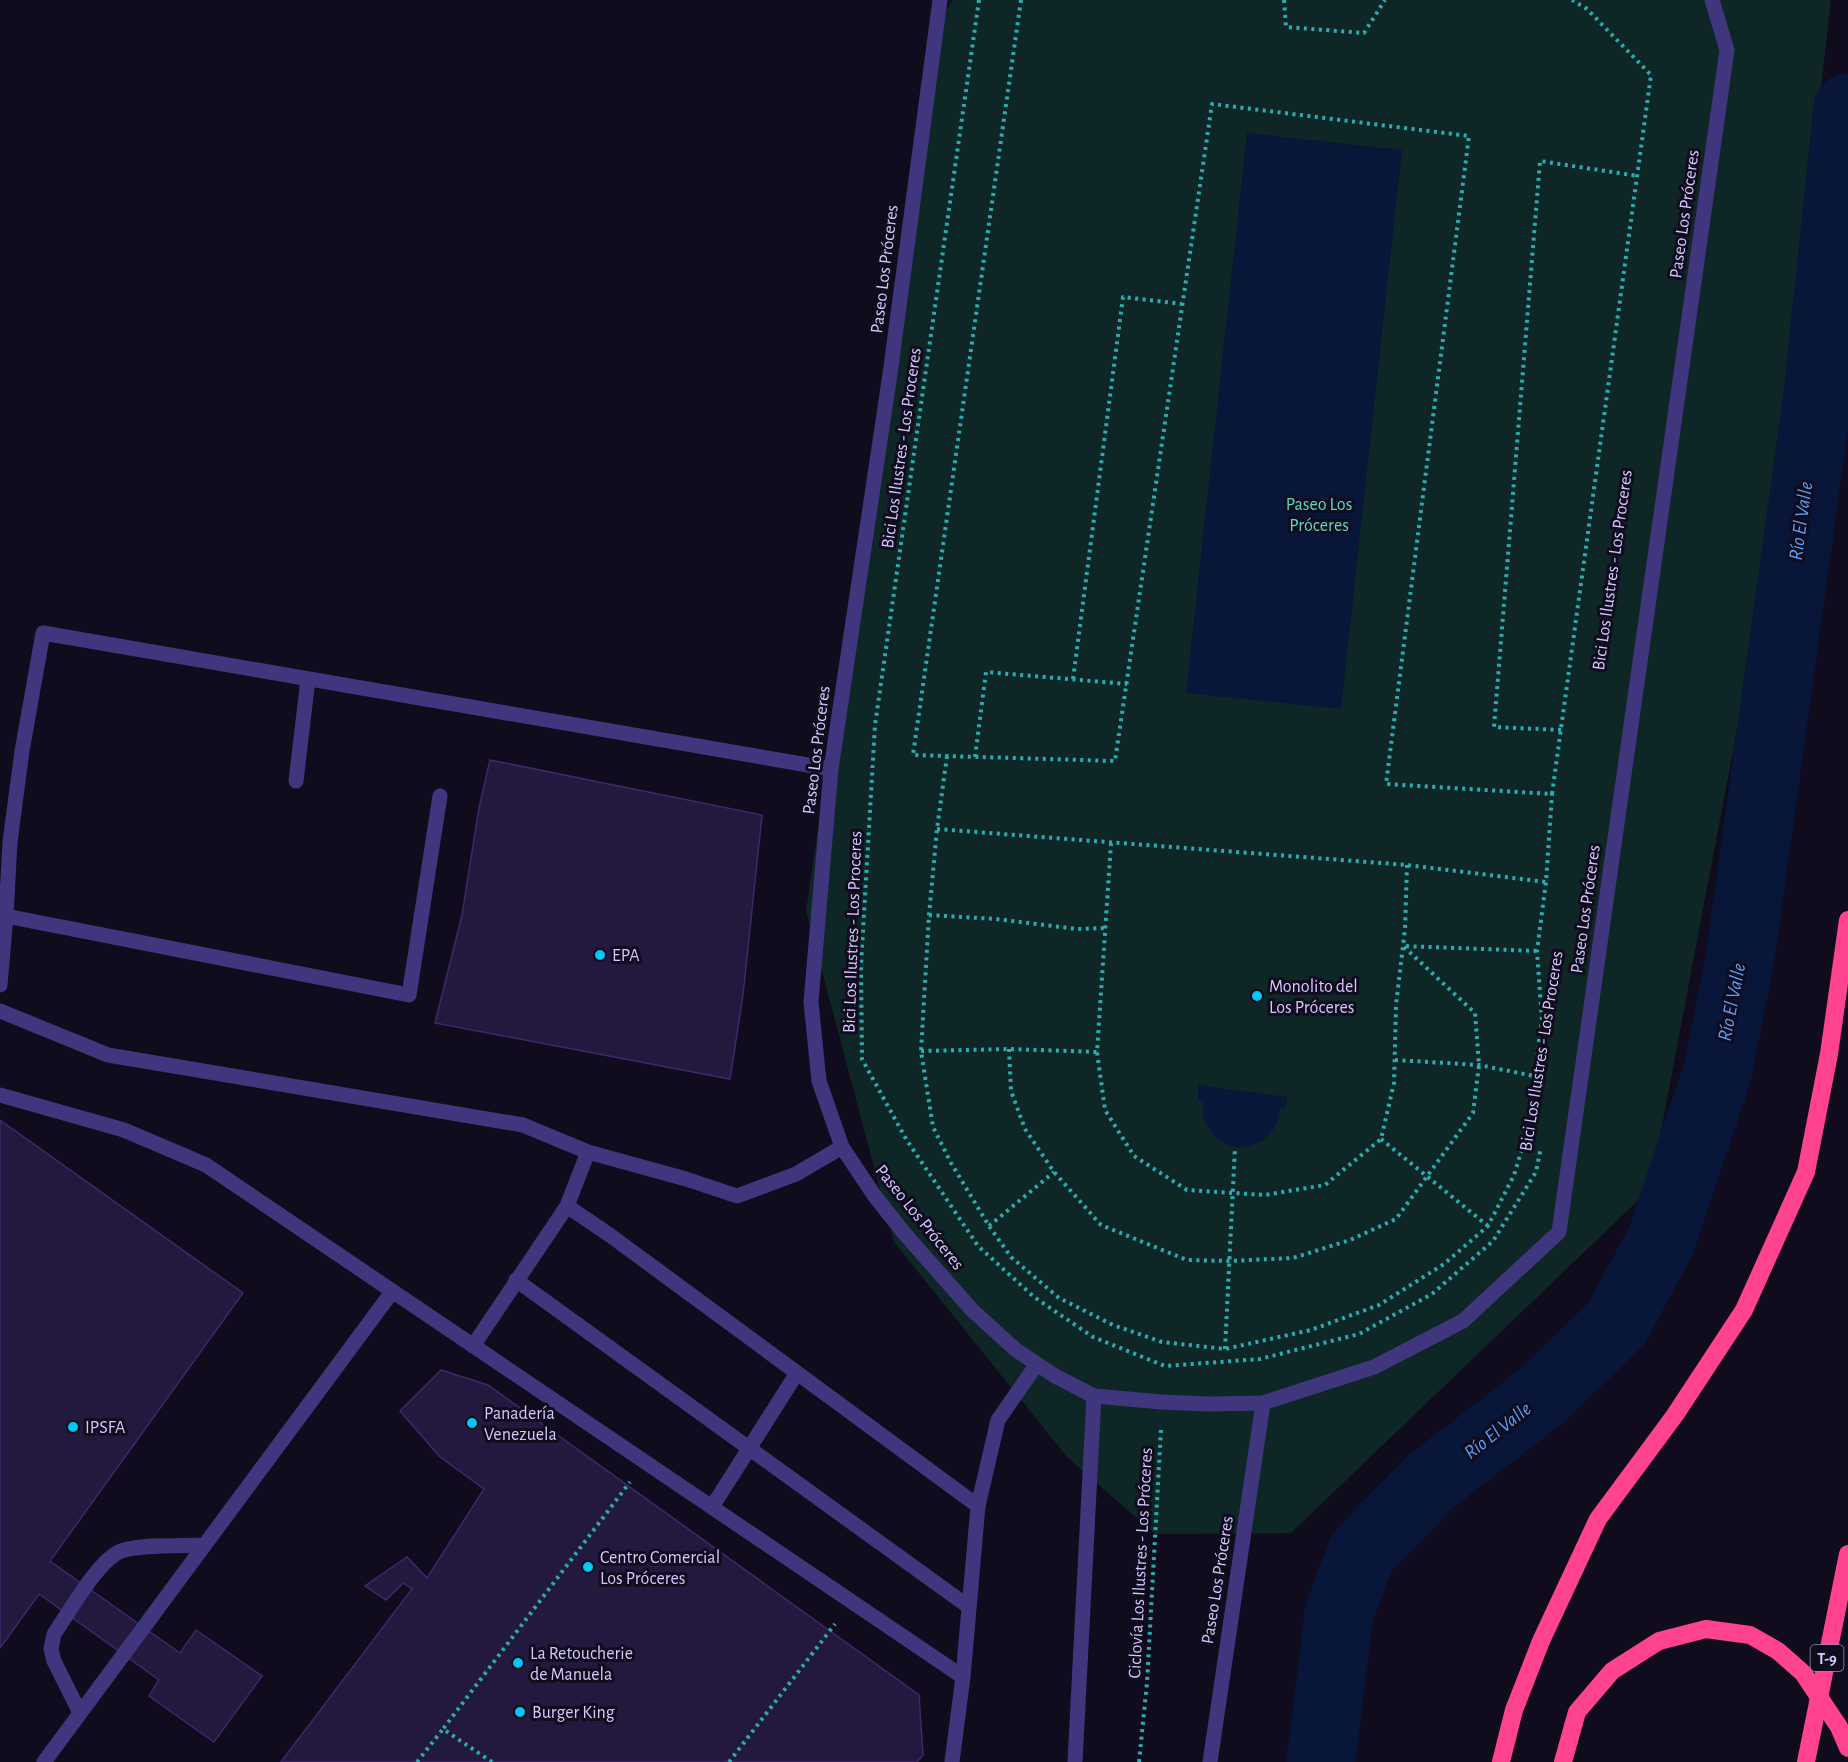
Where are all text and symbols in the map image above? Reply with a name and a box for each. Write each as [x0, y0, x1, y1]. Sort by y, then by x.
street label: Paseo Los Próceres [1667, 149, 1703, 279]
street label: Paseo Los Próceres [868, 204, 902, 334]
street label: Bici Los Ilustres - Los Proceres [879, 347, 925, 550]
street label: Bici Los Ilustres - Los Proceres [1590, 469, 1636, 672]
water label: Río El Valle [1786, 480, 1816, 562]
park label: Paseo Los Próceres [1286, 496, 1352, 535]
street label: Paseo Los Próceres [800, 685, 834, 815]
street label: Bici Los Ilustres - Los Proceres [840, 831, 866, 1034]
street label: Paseo Los Próceres [1568, 844, 1604, 974]
place label: EPA [612, 947, 640, 965]
marker: EPA [593, 948, 607, 962]
street label: Bici Los Ilustres - Los Proceres [1517, 950, 1567, 1153]
water label: Río El Valle [1715, 961, 1749, 1043]
place label: Monolito del Los Próceres [1269, 978, 1358, 1017]
marker: Monolito del Los Próceres [1250, 989, 1264, 1003]
street label: Paseo Los Próceres [872, 1162, 967, 1274]
water label: Río El Valle [1460, 1398, 1535, 1463]
place label: Panadería Venezuela [484, 1405, 557, 1444]
marker: Panadería Venezuela [465, 1416, 479, 1430]
place label: IPSFA [85, 1419, 126, 1437]
marker: IPSFA [66, 1420, 80, 1434]
street label: Ciclovía Los Ilustres - Los Próceres [1126, 1447, 1156, 1679]
street label: Paseo Los Próceres [1199, 1515, 1237, 1645]
place label: Centro Comercial Los Próceres [600, 1549, 720, 1588]
marker: Centro Comercial Los Próceres [581, 1560, 595, 1574]
place label: La Retoucherie de Manuela [530, 1645, 633, 1684]
road number: T-9 [1810, 1645, 1844, 1671]
marker: La Retoucherie de Manuela [511, 1656, 525, 1670]
place label: Burger King [532, 1704, 615, 1722]
marker: Burger King [513, 1705, 527, 1719]

